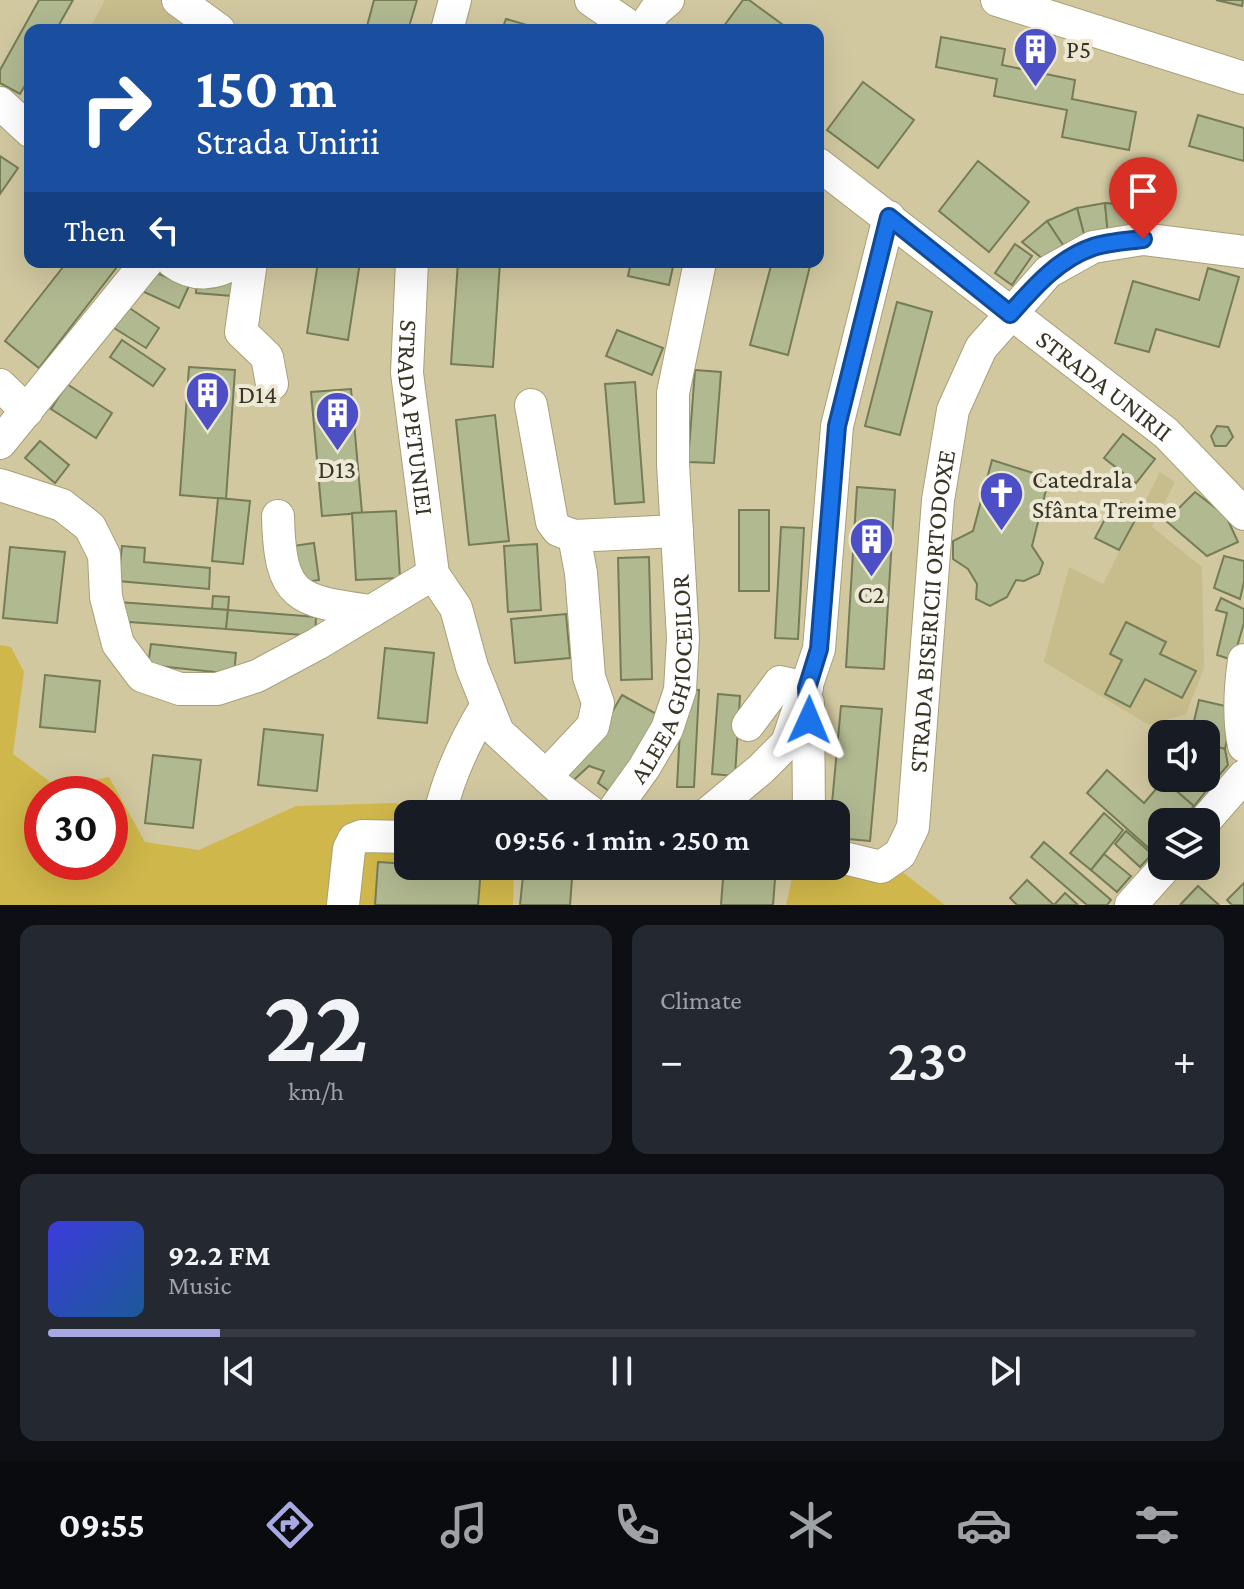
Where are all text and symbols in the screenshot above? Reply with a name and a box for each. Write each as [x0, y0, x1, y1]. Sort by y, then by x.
building icon: P5 [1011, 25, 1059, 88]
place label: P5 [1066, 35, 1091, 64]
icon: right [64, 56, 168, 160]
text: 150 m [196, 57, 337, 119]
text: Strada Unirii [196, 122, 380, 162]
pin [1109, 157, 1177, 239]
icon: arrive [1121, 169, 1165, 213]
icon: left [142, 208, 186, 252]
text: Then [64, 214, 126, 247]
street label: STRADA PETUNIEI [392, 319, 439, 517]
street label: STRADA UNIRII [1031, 324, 1178, 447]
building icon: D14 [183, 370, 231, 433]
place label: D14 [238, 380, 277, 409]
building icon: D13 [313, 390, 361, 453]
street label: STRADA BISERICII ORTODOXE [903, 448, 961, 774]
place label: D13 [318, 455, 356, 484]
place label: Catedrala Sfânta Treime [1032, 465, 1177, 524]
church icon: Catedrala Sfânta Treime [977, 470, 1025, 533]
building icon: C2 [847, 515, 895, 578]
street label: ALEEA GHIOCEILOR [624, 573, 698, 789]
place label: C2 [857, 580, 885, 609]
position arrow [767, 678, 851, 762]
map controls [1148, 720, 1220, 880]
button: sound [1148, 720, 1220, 792]
speed limit sign: 30 [24, 776, 128, 880]
button: layers [1148, 808, 1220, 880]
text: 09:56 · 1 min · 250 m [494, 823, 750, 856]
text: 22 [264, 967, 368, 1082]
text: Climate [660, 986, 742, 1015]
text: 23° [888, 1026, 968, 1093]
text: − [660, 1036, 683, 1084]
text: + [1173, 1036, 1196, 1084]
text: km/h [288, 1077, 344, 1106]
text: 92.2 FM [168, 1238, 271, 1271]
text: Music [168, 1271, 231, 1300]
icon: previous [217, 1349, 261, 1393]
icon: pause [600, 1349, 644, 1393]
icon: next [983, 1349, 1027, 1393]
icon: directions [262, 1497, 318, 1553]
icon: music [436, 1497, 492, 1553]
icon: phone [609, 1497, 665, 1553]
icon: climate [783, 1497, 839, 1553]
icon: car [956, 1497, 1012, 1553]
icon: filters [1129, 1497, 1185, 1553]
text: 09:55 [59, 1505, 145, 1545]

